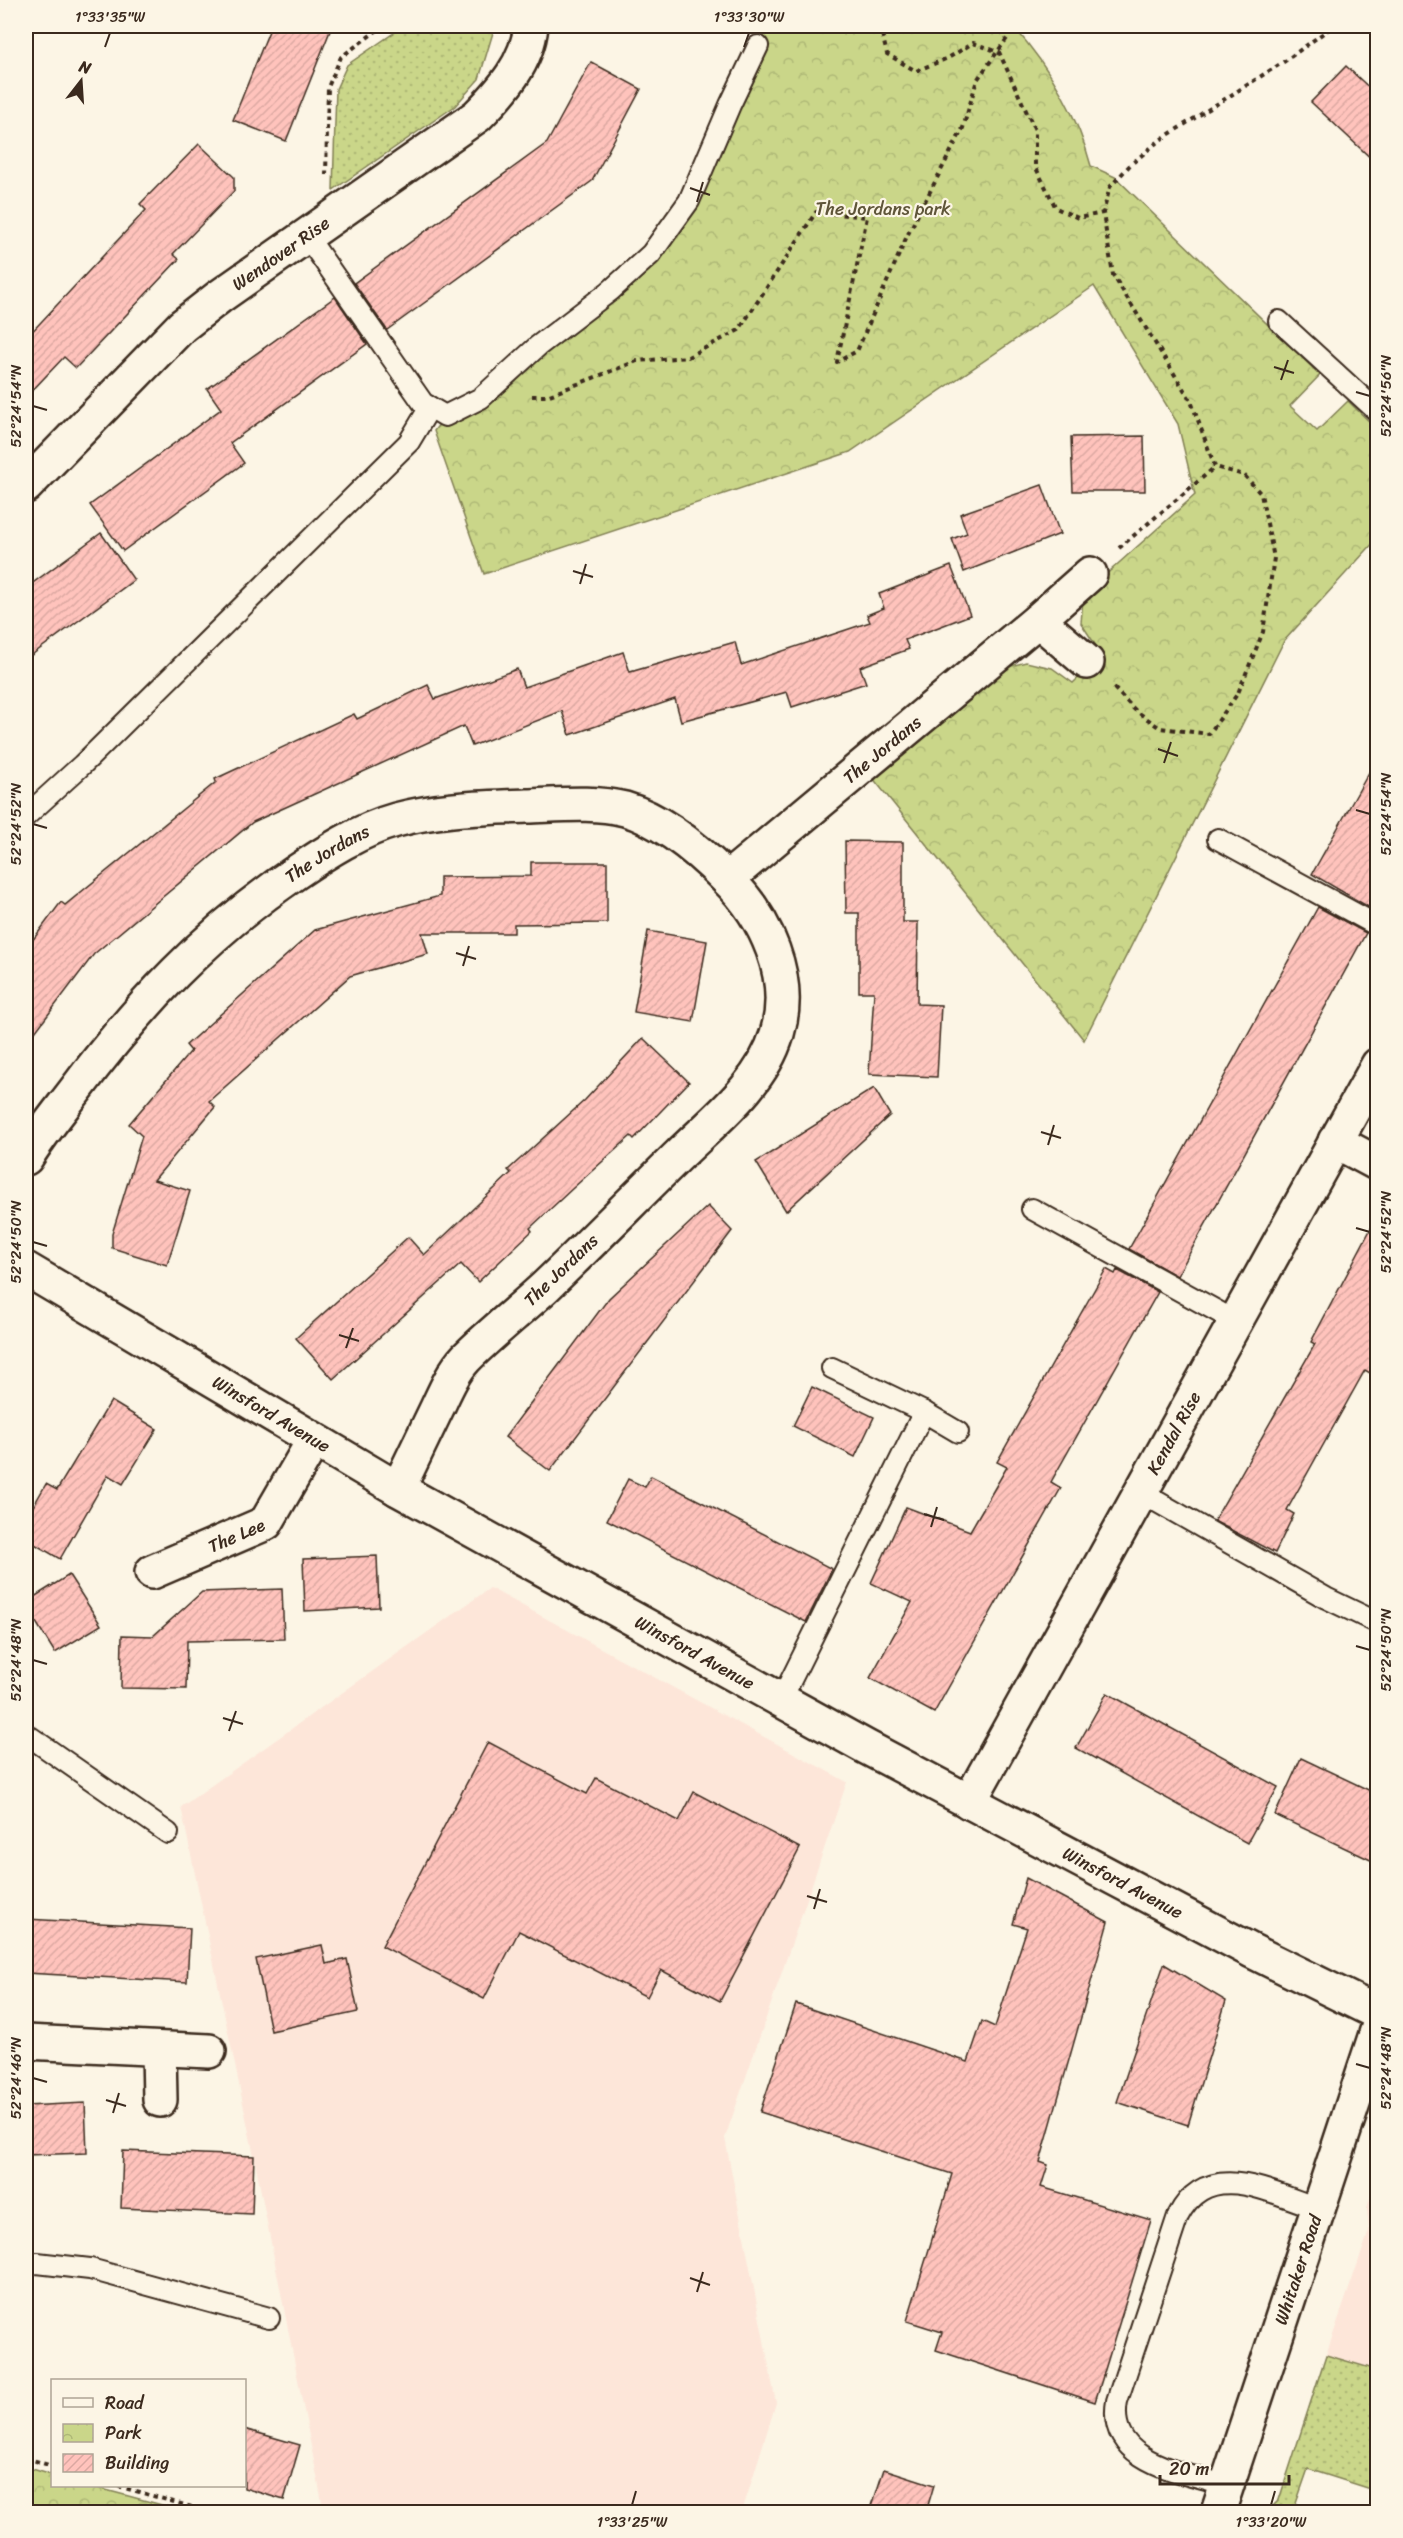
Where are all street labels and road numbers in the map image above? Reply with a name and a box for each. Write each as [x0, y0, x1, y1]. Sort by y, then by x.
street label: Wendover Rise [225, 208, 337, 299]
street label: The Jordans [836, 707, 929, 792]
street label: The Jordans [278, 815, 376, 892]
street label: The Jordans [516, 1225, 607, 1314]
street label: Winsford Avenue [206, 1366, 337, 1462]
street label: Kendal Rise [1138, 1385, 1210, 1481]
street label: The Lee [203, 1509, 271, 1562]
street label: Winsford Avenue [629, 1606, 761, 1699]
street label: Winsford Avenue [1057, 1838, 1189, 1928]
street label: Whitaker Road [1265, 2209, 1332, 2329]

